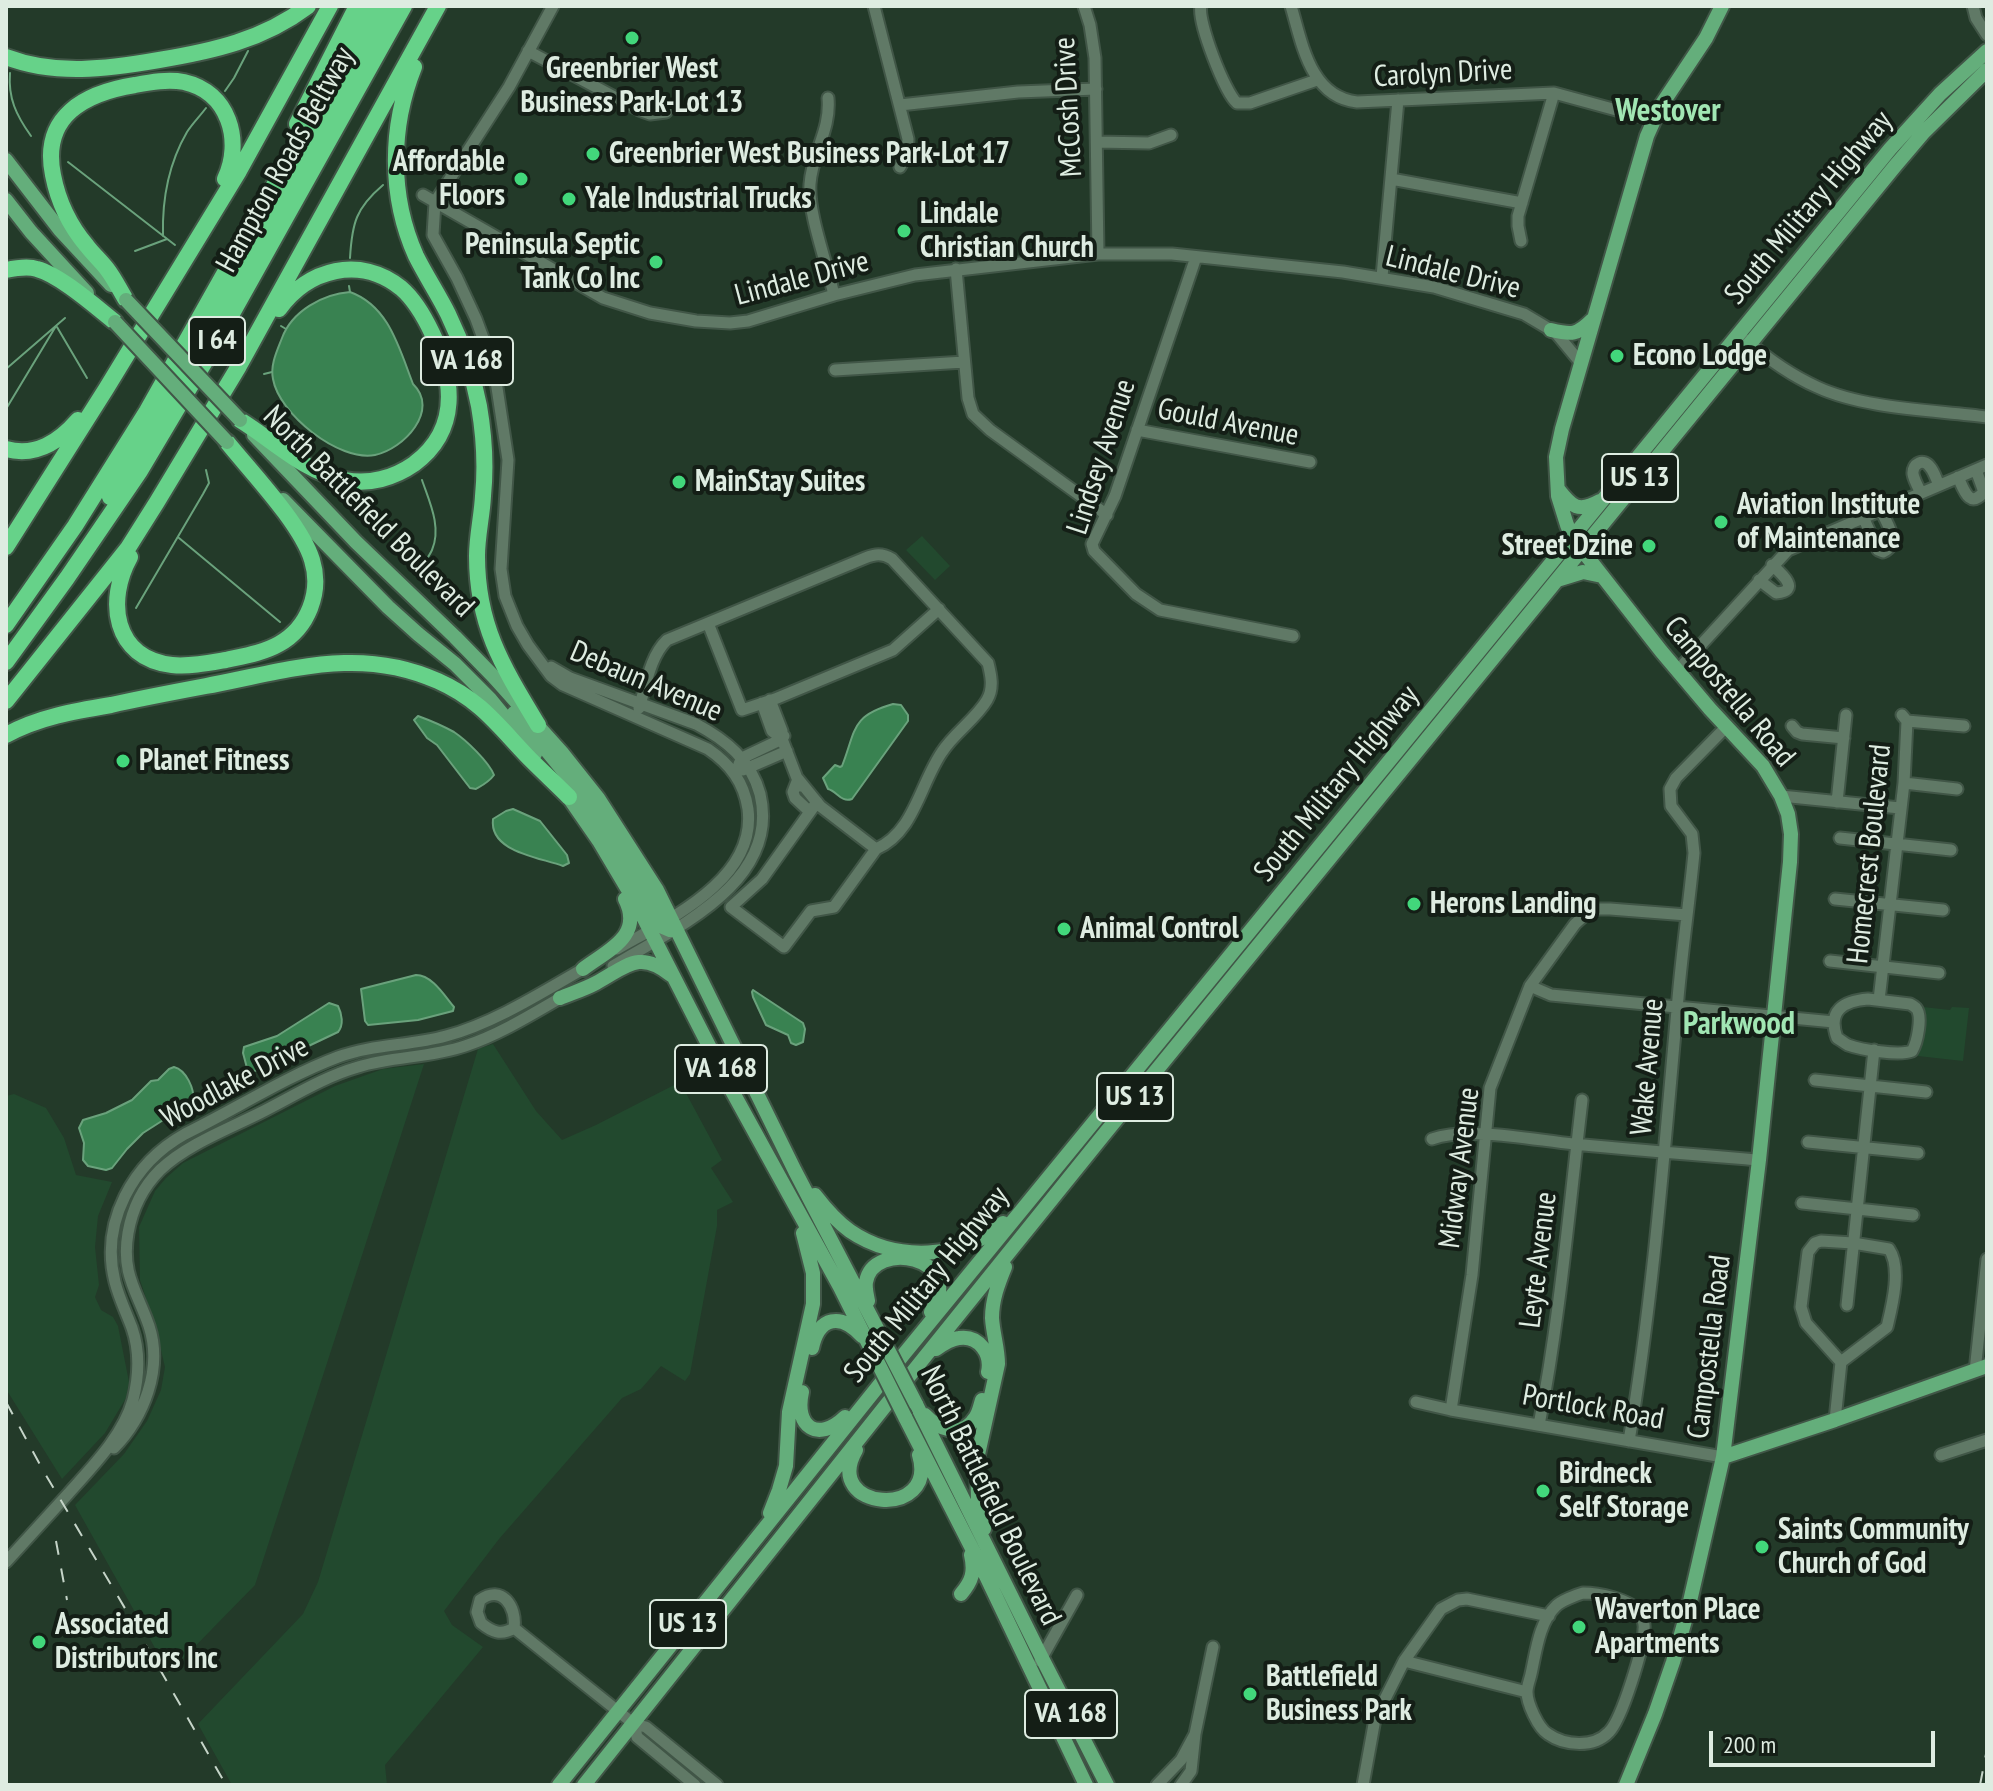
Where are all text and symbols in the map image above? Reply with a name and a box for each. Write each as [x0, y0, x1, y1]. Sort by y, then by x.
marker: Greenbrier West Business Park-Lot 13 [623, 29, 641, 47]
street label: McCosh Drive [1047, 36, 1091, 178]
street label: Hampton Roads Beltway [209, 41, 363, 279]
place label: Greenbrier West Business Park-Lot 13 [521, 51, 743, 122]
street label: Carolyn Drive [1373, 52, 1513, 96]
district label: Westover [1615, 93, 1721, 131]
street label: South Military Highway [1718, 104, 1900, 312]
place label: Greenbrier West Business Park-Lot 17 [609, 136, 1010, 172]
place label: Affordable Floors [393, 144, 505, 214]
marker: Greenbrier West Business Park-Lot 17 [584, 145, 602, 163]
marker: Affordable Floors [512, 170, 530, 188]
place label: Yale Industrial Trucks [585, 181, 812, 217]
marker: Yale Industrial Trucks [560, 190, 578, 208]
place label: Lindale Christian Church [920, 196, 1094, 266]
marker: Lindale Christian Church [895, 222, 913, 240]
place label: Peninsula Septic Tank Co Inc [465, 227, 640, 298]
street label: Lindale Drive [1382, 239, 1524, 307]
street label: Lindale Drive [731, 244, 873, 314]
marker: Peninsula Septic Tank Co Inc [647, 253, 665, 271]
road number: I 64 [189, 317, 245, 365]
road number: VA 168 [421, 337, 513, 385]
place label: Econo Lodge [1633, 338, 1767, 374]
marker: Econo Lodge [1608, 347, 1626, 365]
street label: Lindsey Avenue [1060, 375, 1144, 539]
street label: Gould Avenue [1154, 392, 1302, 454]
street label: North Battlefield Boulevard [255, 399, 481, 625]
road number: US 13 [1602, 454, 1678, 502]
place label: MainStay Suites [695, 464, 865, 500]
marker: MainStay Suites [670, 473, 688, 491]
place label: Aviation Institute of Maintenance [1737, 487, 1920, 558]
marker: Aviation Institute of Maintenance [1712, 513, 1730, 531]
place label: Street Dzine [1502, 528, 1633, 564]
marker: Street Dzine [1640, 537, 1658, 555]
street label: Campostella Road [1656, 610, 1802, 774]
street label: Debaun Avenue [565, 634, 727, 730]
street label: South Military Highway [1247, 679, 1427, 889]
street label: Homecrest Boulevard [1841, 742, 1899, 966]
place label: Planet Fitness [139, 743, 290, 779]
marker: Planet Fitness [114, 752, 132, 770]
place label: Herons Landing [1430, 886, 1597, 922]
marker: Herons Landing [1405, 895, 1423, 913]
place label: Animal Control [1080, 911, 1239, 947]
marker: Animal Control [1055, 920, 1073, 938]
street label: Wake Avenue [1624, 997, 1672, 1137]
district label: Parkwood [1683, 1006, 1795, 1044]
street label: Woodlake Drive [155, 1029, 315, 1137]
road number: VA 168 [675, 1045, 767, 1093]
road number: US 13 [1097, 1073, 1173, 1121]
street label: Midway Avenue [1432, 1085, 1488, 1251]
street label: South Military Highway [837, 1180, 1017, 1390]
street label: Leyte Avenue [1513, 1190, 1565, 1330]
street label: Campostella Road [1681, 1253, 1739, 1441]
street label: North Battlefield Boulevard [912, 1361, 1068, 1631]
street label: Portlock Road [1520, 1378, 1666, 1438]
place label: Birdneck Self Storage [1559, 1456, 1689, 1526]
marker: Birdneck Self Storage [1534, 1482, 1552, 1500]
place label: Saints Community Church of God [1778, 1512, 1969, 1582]
marker: Saints Community Church of God [1753, 1538, 1771, 1556]
place label: Waverton Place Apartments [1595, 1592, 1760, 1662]
road number: US 13 [650, 1600, 726, 1648]
place label: Associated Distributors Inc [55, 1607, 218, 1678]
marker: Waverton Place Apartments [1570, 1618, 1588, 1636]
marker: Associated Distributors Inc [30, 1633, 48, 1651]
place label: Battlefield Business Park [1266, 1659, 1412, 1730]
marker: Battlefield Business Park [1241, 1685, 1259, 1703]
road number: VA 168 [1025, 1690, 1117, 1738]
scale bar [1713, 1715, 1939, 1765]
text: 200 m [1723, 1729, 1776, 1760]

